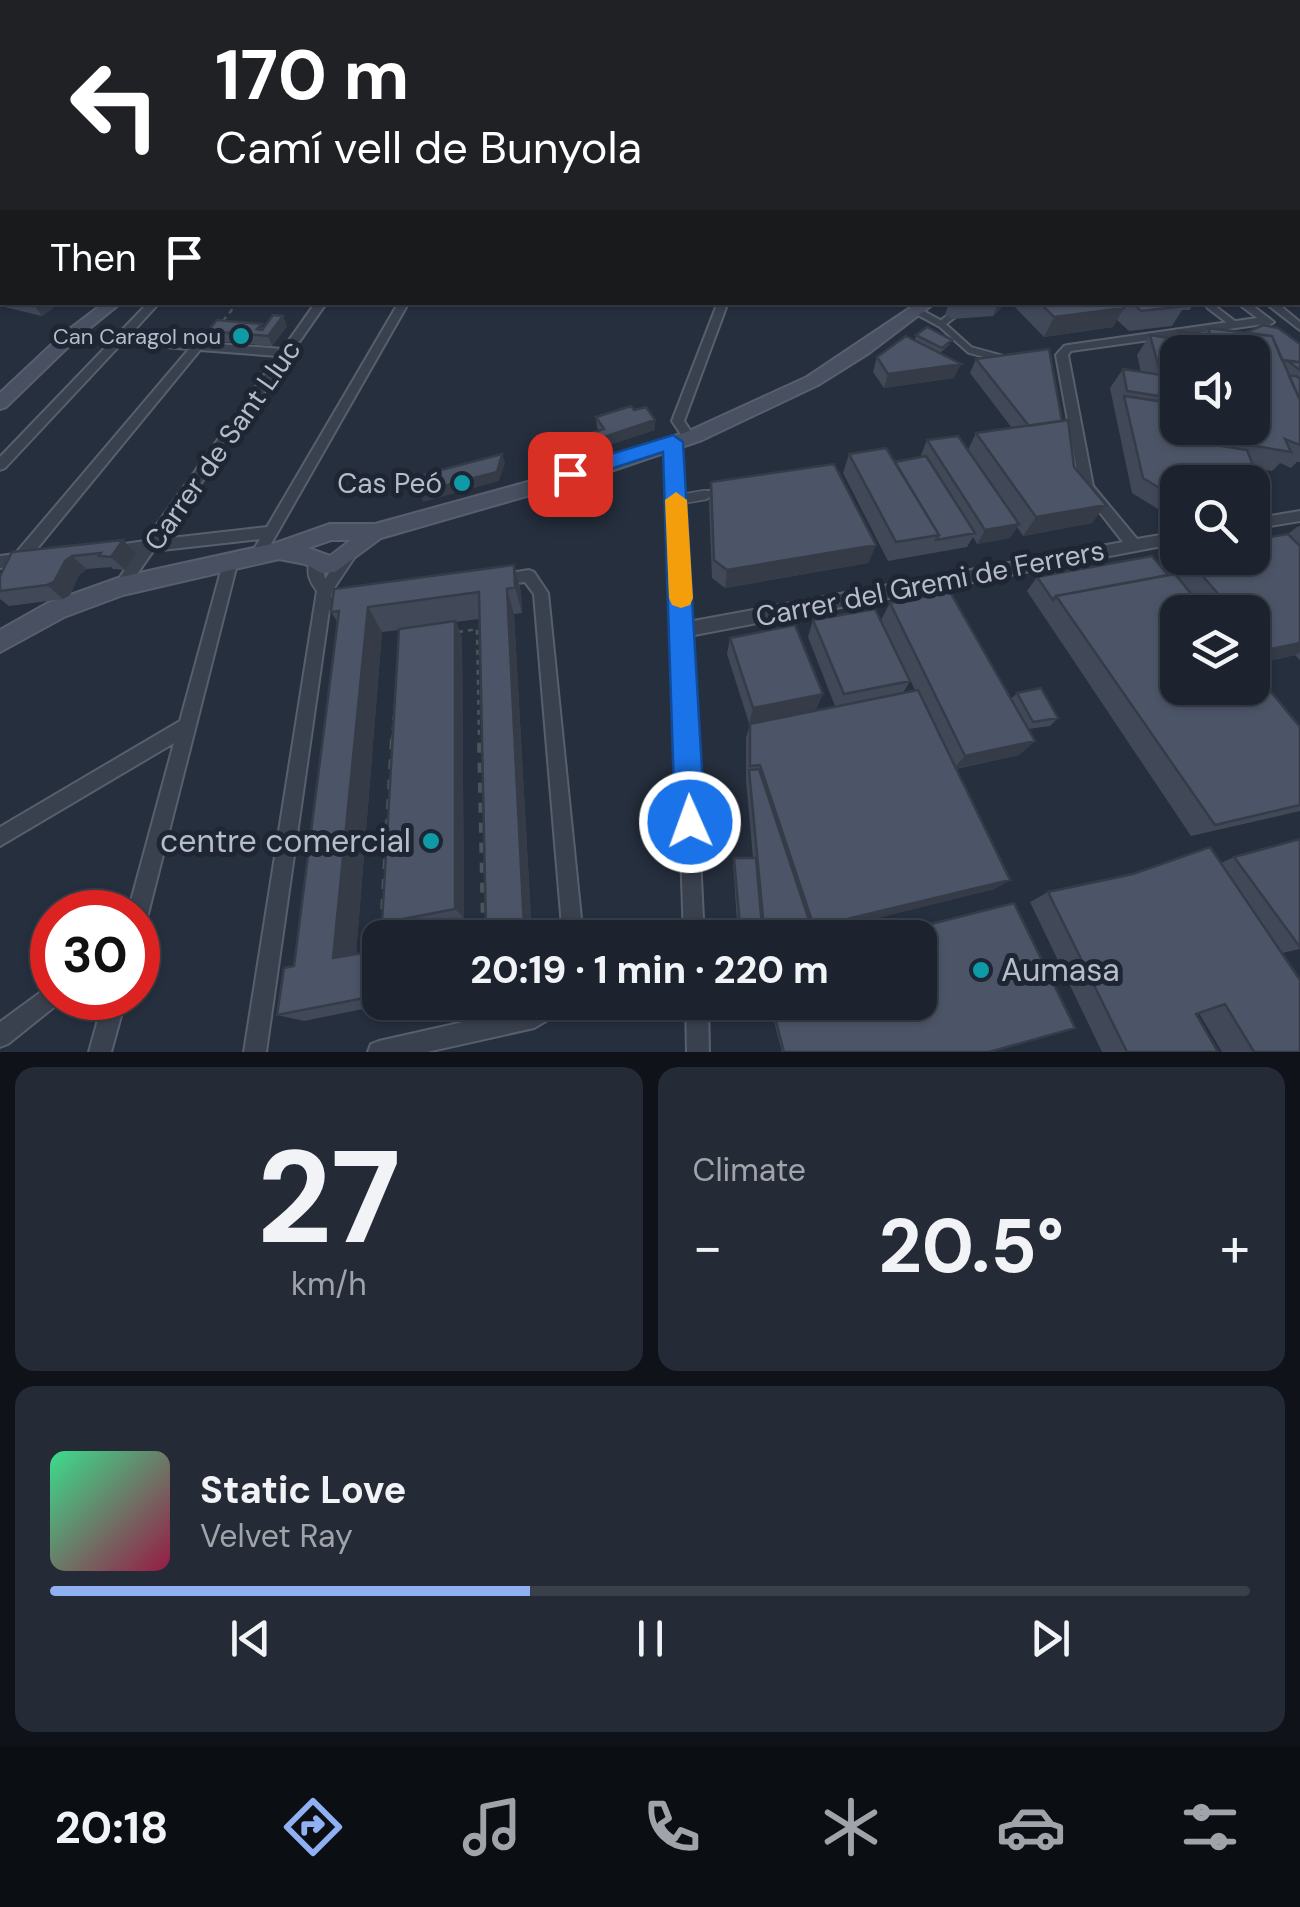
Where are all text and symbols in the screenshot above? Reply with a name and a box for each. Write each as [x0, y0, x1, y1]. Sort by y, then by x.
text: 170 m [215, 30, 409, 121]
icon: left [50, 40, 180, 170]
text: Camí vell de Bunyola [215, 118, 642, 177]
icon: arrive [157, 230, 212, 285]
text: Then [50, 233, 137, 283]
place label: Can Caragol nou [53, 322, 221, 351]
marker: Can Caragol nou [230, 325, 252, 347]
street label: Carrer de Sant Lluc [136, 333, 309, 558]
map controls [1160, 335, 1270, 705]
button: sound [1160, 335, 1270, 445]
pin [528, 432, 613, 517]
icon: arrive [543, 447, 598, 502]
place label: Cas Peó [337, 465, 442, 502]
button: search [1160, 465, 1270, 575]
marker: Cas Peó [451, 472, 473, 494]
street label: Carrer del Gremi de Ferrers [753, 532, 1107, 635]
button: layers [1160, 595, 1270, 705]
position arrow [638, 770, 742, 874]
place label: centre comercial [160, 820, 411, 862]
marker: centre comercial [420, 830, 442, 852]
speed limit sign: 30 [30, 890, 160, 1020]
text: 20:19 · 1 min · 220 m [470, 945, 829, 995]
place label: Aumasa [1001, 949, 1120, 991]
marker: Aumasa [970, 959, 992, 981]
text: 27 [257, 1113, 401, 1282]
text: Climate [693, 1149, 806, 1191]
text: 20.5° [878, 1198, 1064, 1295]
text: − [693, 1211, 723, 1283]
text: + [1220, 1211, 1250, 1283]
text: km/h [291, 1263, 367, 1305]
text: Static Love [200, 1465, 406, 1515]
text: Velvet Ray [200, 1515, 353, 1557]
icon: previous [223, 1611, 278, 1666]
icon: pause [623, 1611, 678, 1666]
icon: next [1023, 1611, 1078, 1666]
icon: directions [278, 1792, 348, 1862]
icon: music [457, 1792, 527, 1862]
icon: phone [637, 1792, 707, 1862]
icon: climate [816, 1792, 886, 1862]
icon: car [996, 1792, 1066, 1862]
icon: filters [1175, 1792, 1245, 1862]
text: 20:18 [55, 1798, 168, 1857]

